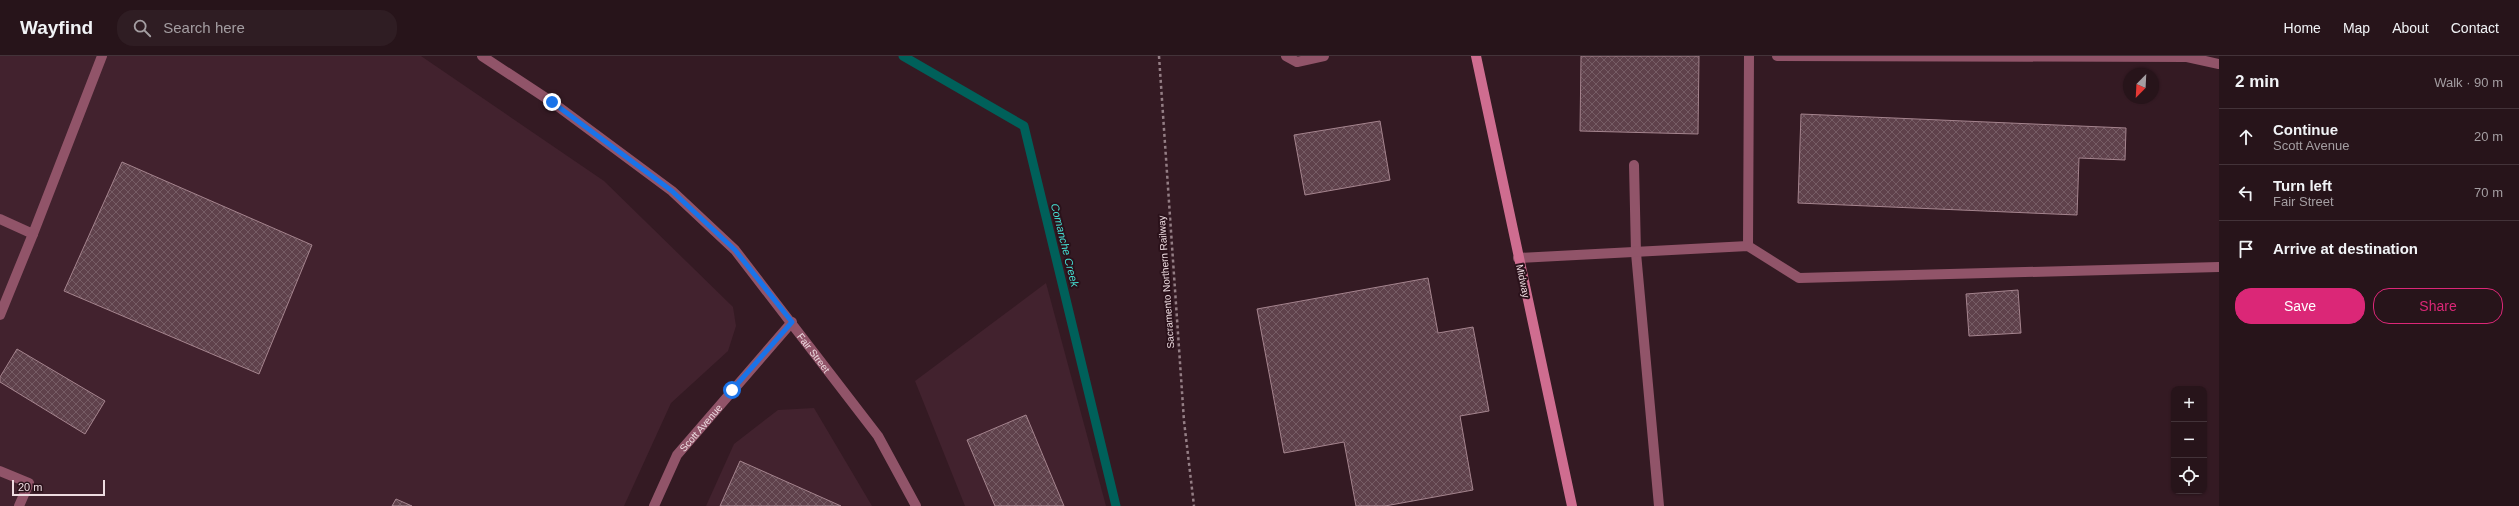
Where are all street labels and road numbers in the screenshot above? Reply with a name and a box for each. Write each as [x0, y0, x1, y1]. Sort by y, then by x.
street label: Sacramento Northern Railway [1156, 215, 1176, 349]
street label: Midway [1514, 263, 1532, 299]
street label: Fair Street [795, 331, 833, 375]
street label: Scott Avenue [677, 402, 724, 454]

